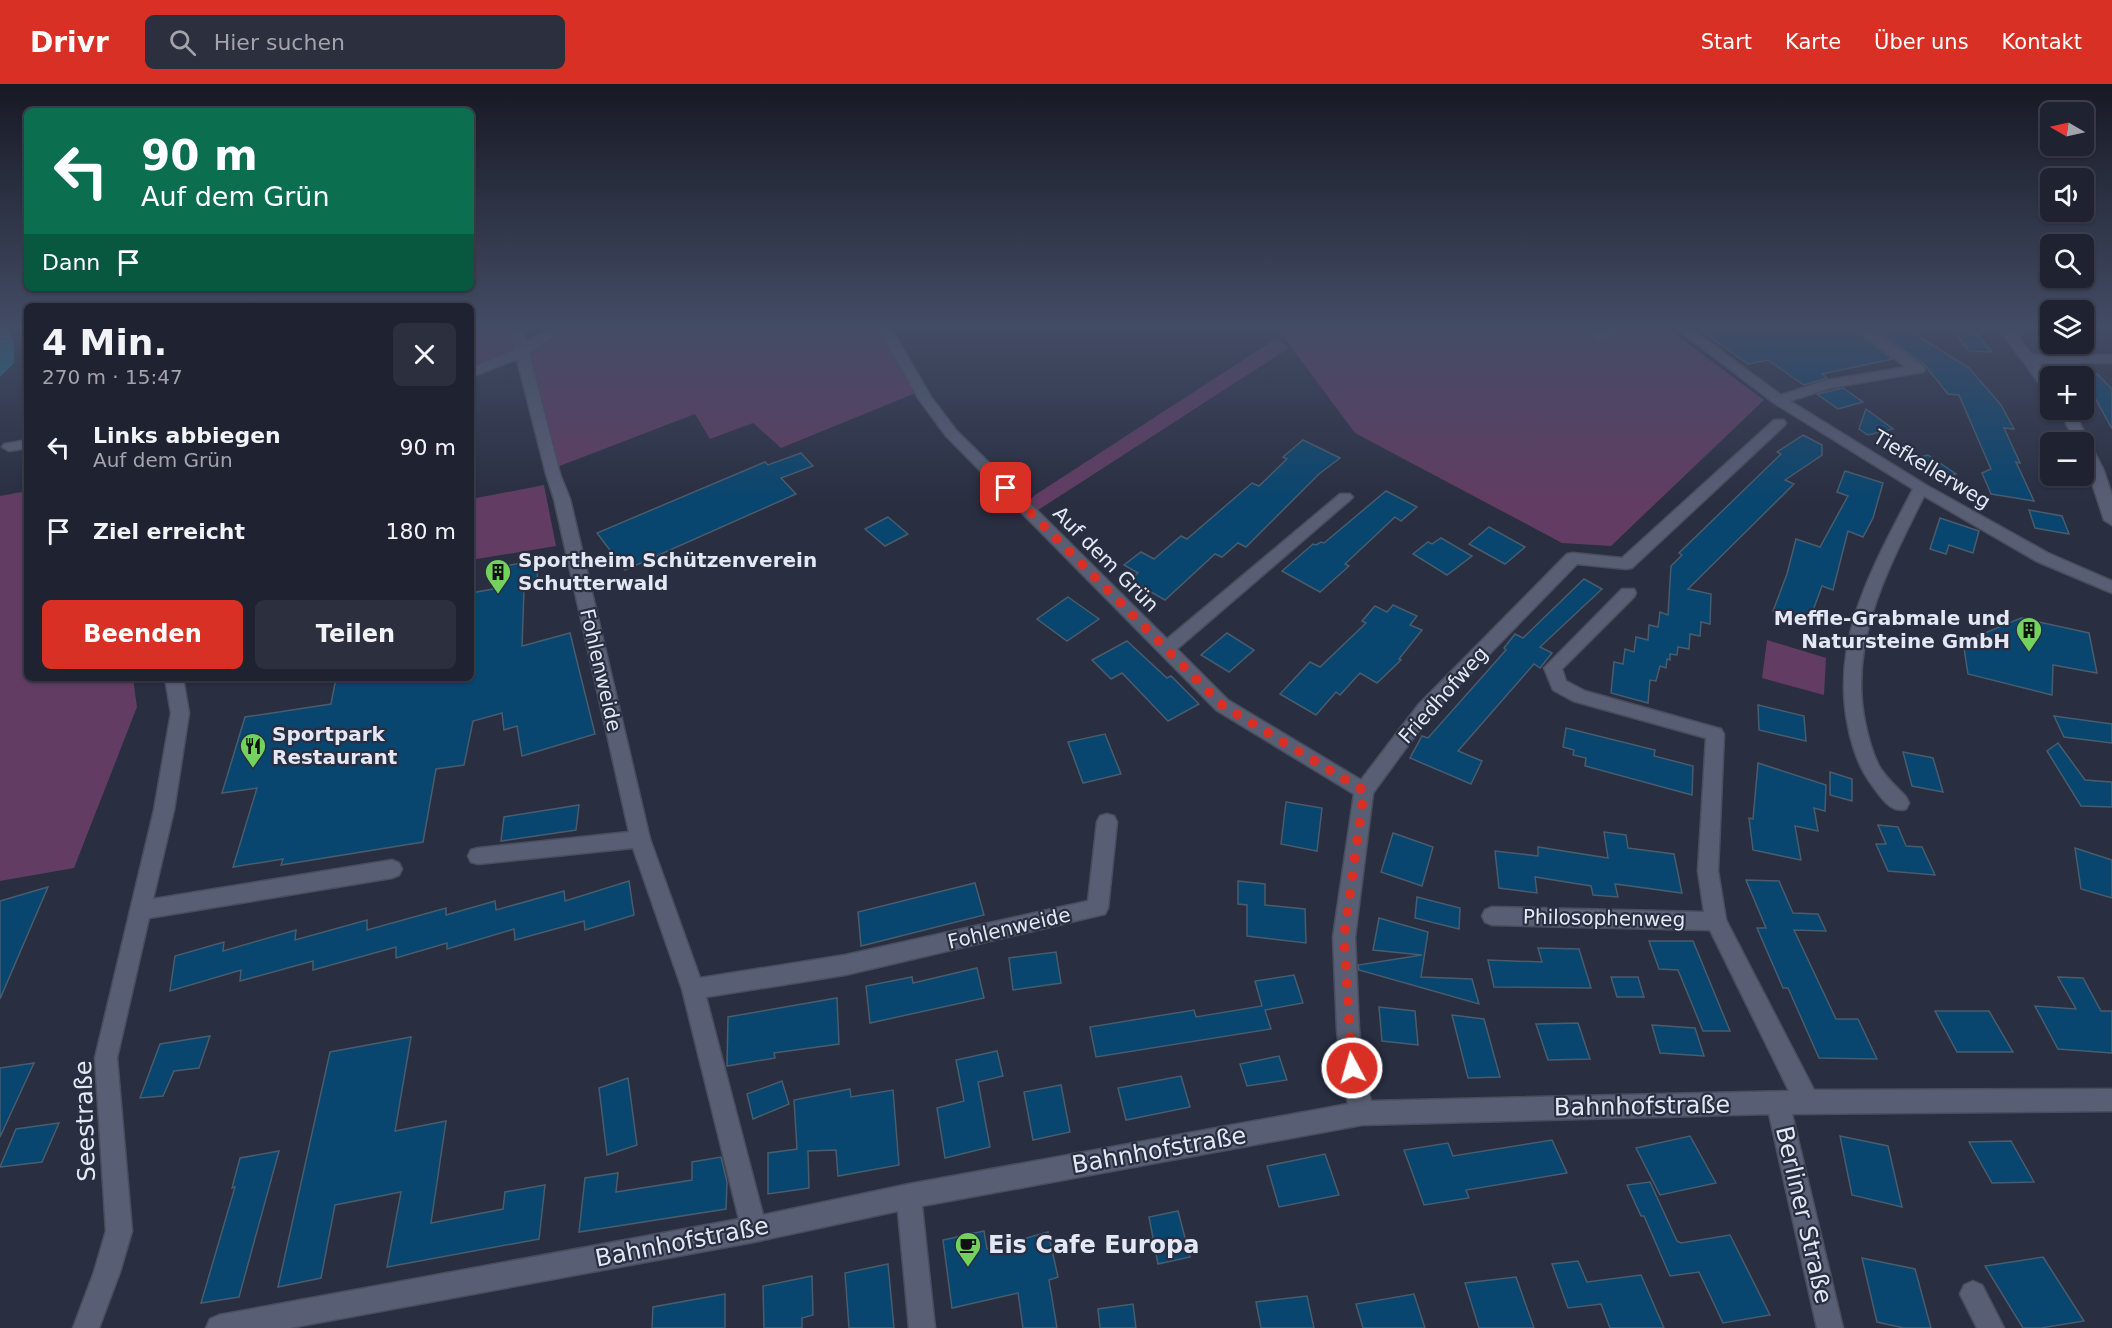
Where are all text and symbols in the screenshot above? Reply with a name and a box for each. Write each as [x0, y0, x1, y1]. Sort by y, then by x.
search box [145, 15, 565, 69]
text: Drivr [30, 26, 109, 59]
icon: search [166, 26, 199, 59]
text: Hier suchen [214, 30, 345, 55]
text: Start [1701, 30, 1752, 54]
text: Karte [1785, 30, 1841, 54]
text: Über uns [1874, 30, 1969, 54]
text: Kontakt [2002, 30, 2082, 54]
north arrow [2040, 102, 2094, 156]
map controls [2040, 102, 2094, 486]
text: 90 m [141, 131, 258, 180]
icon: left [42, 132, 120, 210]
button: sound [2040, 168, 2094, 222]
text: Auf dem Grün [141, 181, 330, 212]
button: search [2040, 234, 2094, 288]
icon: arrive [112, 246, 145, 279]
text: Dann [42, 250, 100, 275]
button: layers [2040, 300, 2094, 354]
text: 4 Min. [42, 322, 167, 363]
button: close [393, 323, 456, 386]
text: 270 m · 15:47 [42, 365, 183, 389]
button: + [2040, 366, 2094, 420]
text: Links abbiegen [93, 423, 281, 448]
street label: Tiefkellerweg [1868, 424, 1995, 513]
icon: left [42, 431, 75, 464]
button: − [2040, 432, 2094, 486]
text: 90 m [400, 435, 456, 460]
text: Auf dem Grün [93, 448, 233, 472]
pin [980, 462, 1031, 513]
icon: arrive [989, 471, 1022, 504]
street label: Auf dem Grün [1048, 501, 1164, 617]
icon: arrive [42, 515, 75, 548]
text: Ziel erreicht [93, 519, 245, 544]
text: 180 m [386, 519, 456, 544]
place label: Sportheim Schützenverein Schutterwald [518, 548, 817, 595]
building icon: Sportheim Schützenverein Schutterwald [483, 557, 513, 595]
button: Beenden [42, 600, 243, 669]
button: Teilen [255, 600, 456, 669]
street label: Fohlenweide [575, 606, 627, 734]
place label: Meffle-Grabmale und Natursteine GmbH [1774, 606, 2010, 653]
building icon: Meffle-Grabmale und Natursteine GmbH [2014, 615, 2044, 653]
street label: Friedhofweg [1393, 642, 1493, 748]
place label: Sportpark Restaurant [272, 722, 398, 769]
restaurant icon: Sportpark Restaurant [238, 731, 268, 769]
street label: Fohlenweide [945, 902, 1073, 954]
street label: Philosophenweg [1523, 905, 1685, 931]
position arrow [1320, 1036, 1384, 1100]
street label: Seestraße [69, 1060, 101, 1182]
street label: Bahnhofstraße [1554, 1090, 1730, 1122]
street label: Bahnhofstraße [1070, 1121, 1248, 1179]
street label: Berliner Straße [1770, 1124, 1838, 1306]
street label: Bahnhofstraße [593, 1211, 771, 1273]
cafe icon: Eis Cafe Europa [953, 1230, 983, 1268]
place label: Eis Cafe Europa [988, 1231, 1199, 1259]

